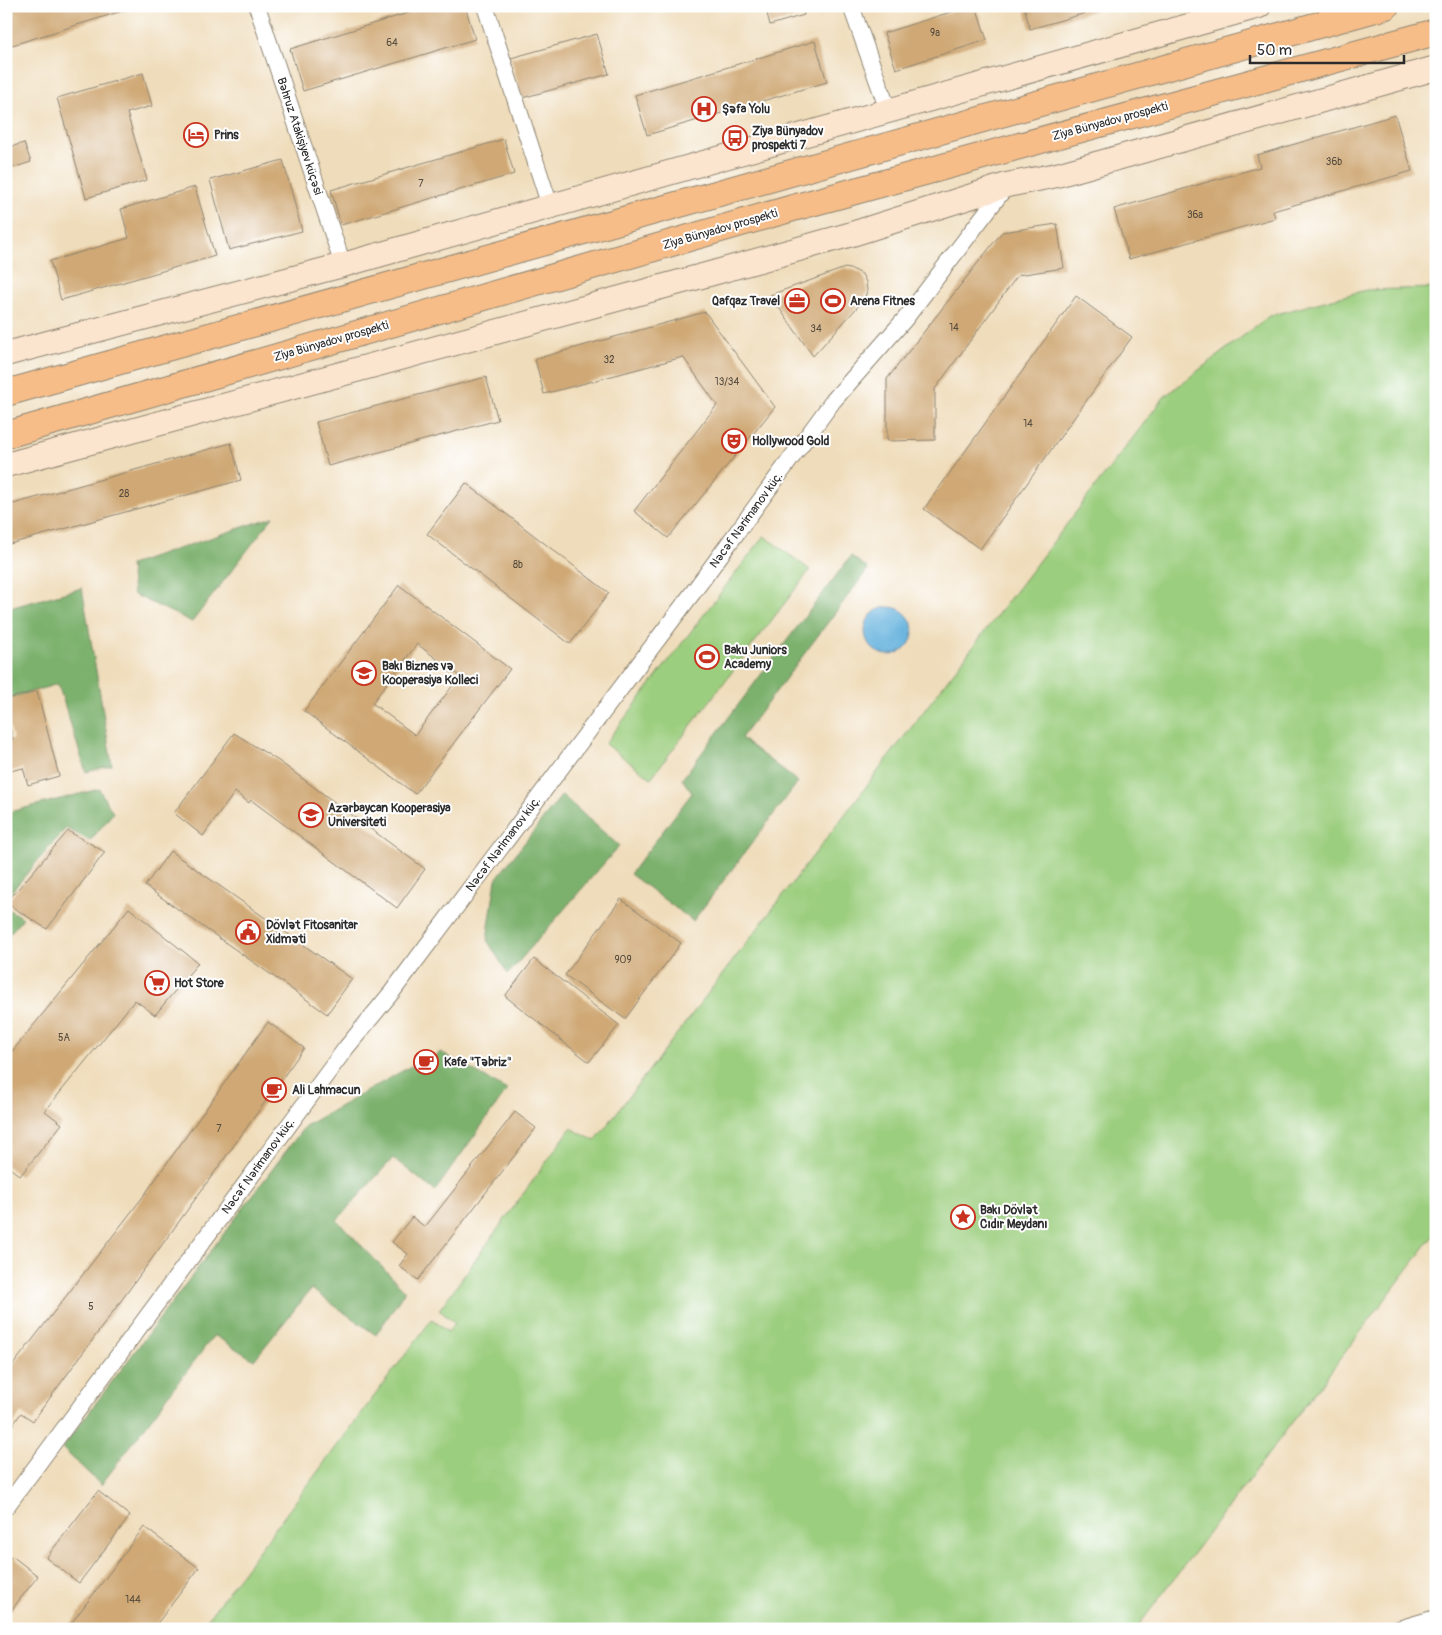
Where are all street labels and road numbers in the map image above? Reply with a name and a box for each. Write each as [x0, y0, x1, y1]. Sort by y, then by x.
street label: Bəhruz Atakişiyev küçəsi [273, 75, 326, 197]
street label: Ziya Bünyadov prospekti [1051, 99, 1170, 144]
street label: Ziya Bünyadov prospekti [661, 206, 779, 253]
street label: Ziya Bünyadov prospekti [272, 318, 390, 365]
street label: Nəcəf Nərimanov küç. [707, 469, 786, 571]
street label: Nəcəf Nərimanov küç. [463, 794, 544, 895]
street label: Nəcəf Nərimanov küç. [219, 1115, 298, 1217]

